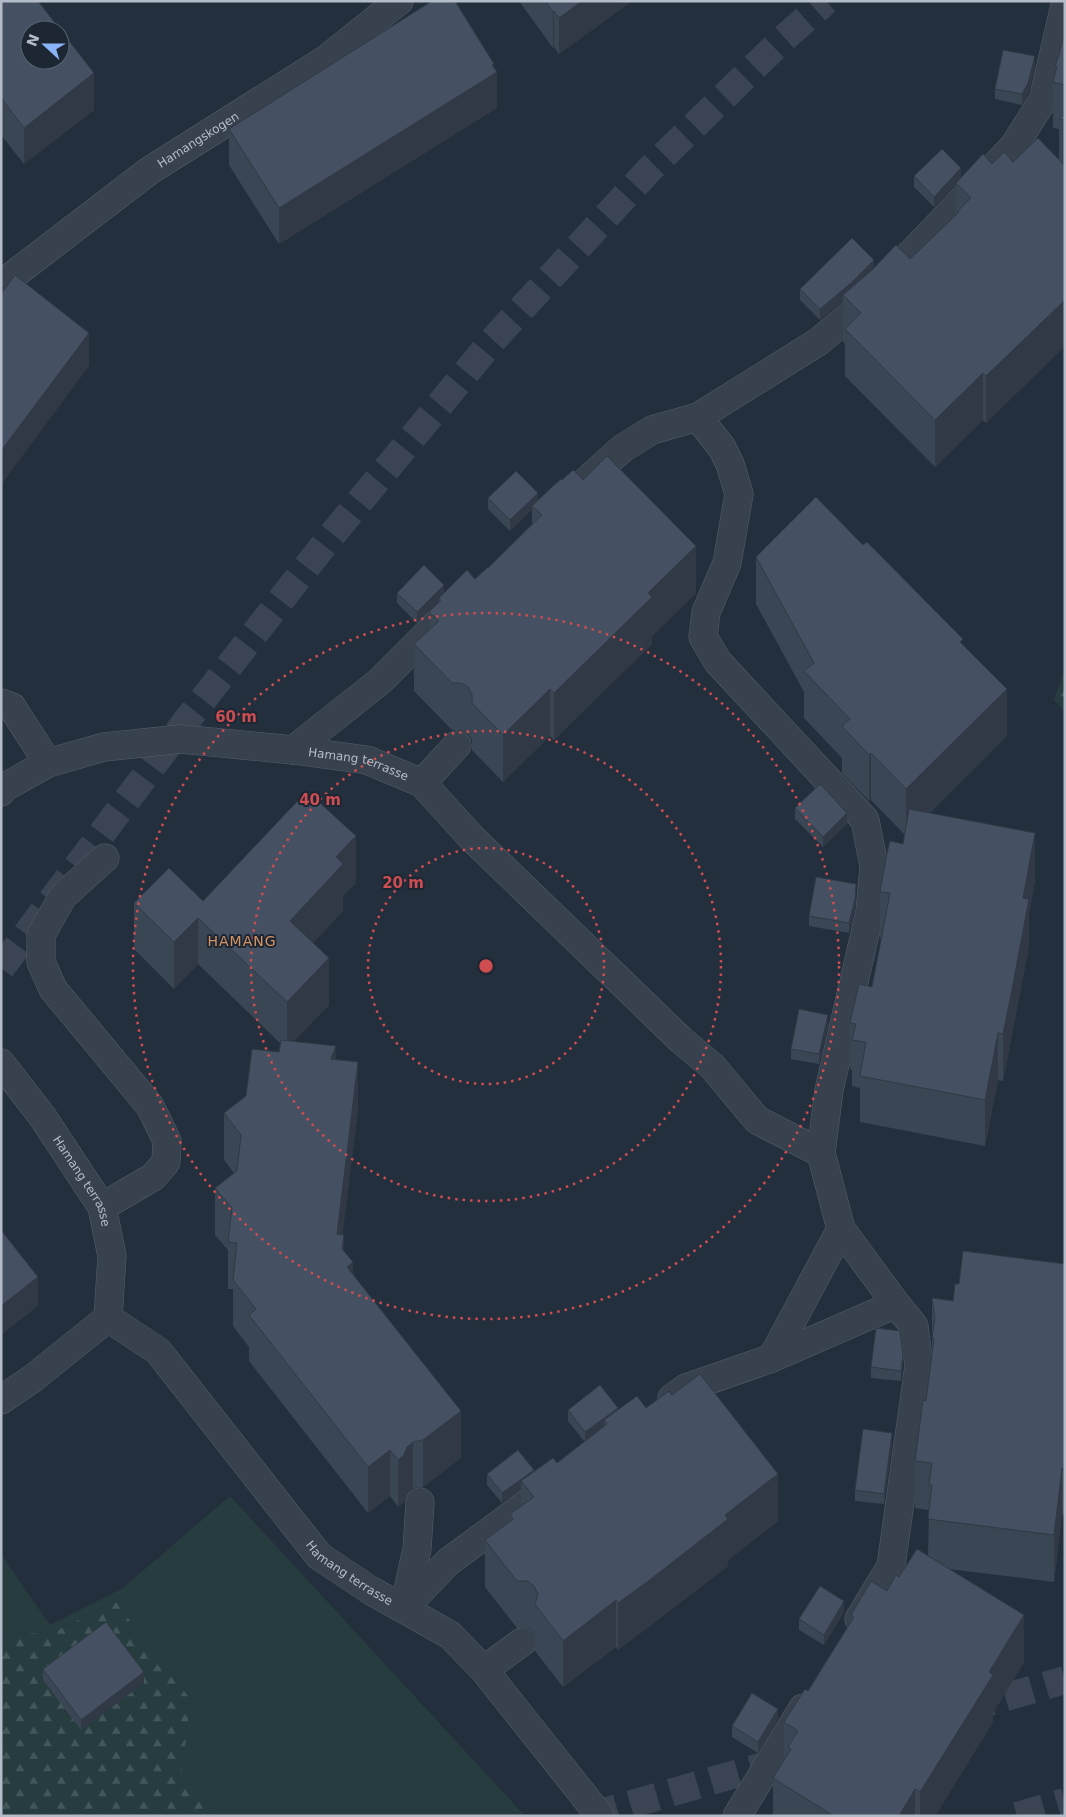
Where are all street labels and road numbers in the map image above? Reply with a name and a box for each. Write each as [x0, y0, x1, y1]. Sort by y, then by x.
street label: Hamangskogen [155, 109, 241, 171]
street label: Hamang terrasse [307, 745, 411, 784]
street label: Hamang terrasse [50, 1133, 113, 1228]
street label: Hamang terrasse [303, 1538, 395, 1608]

